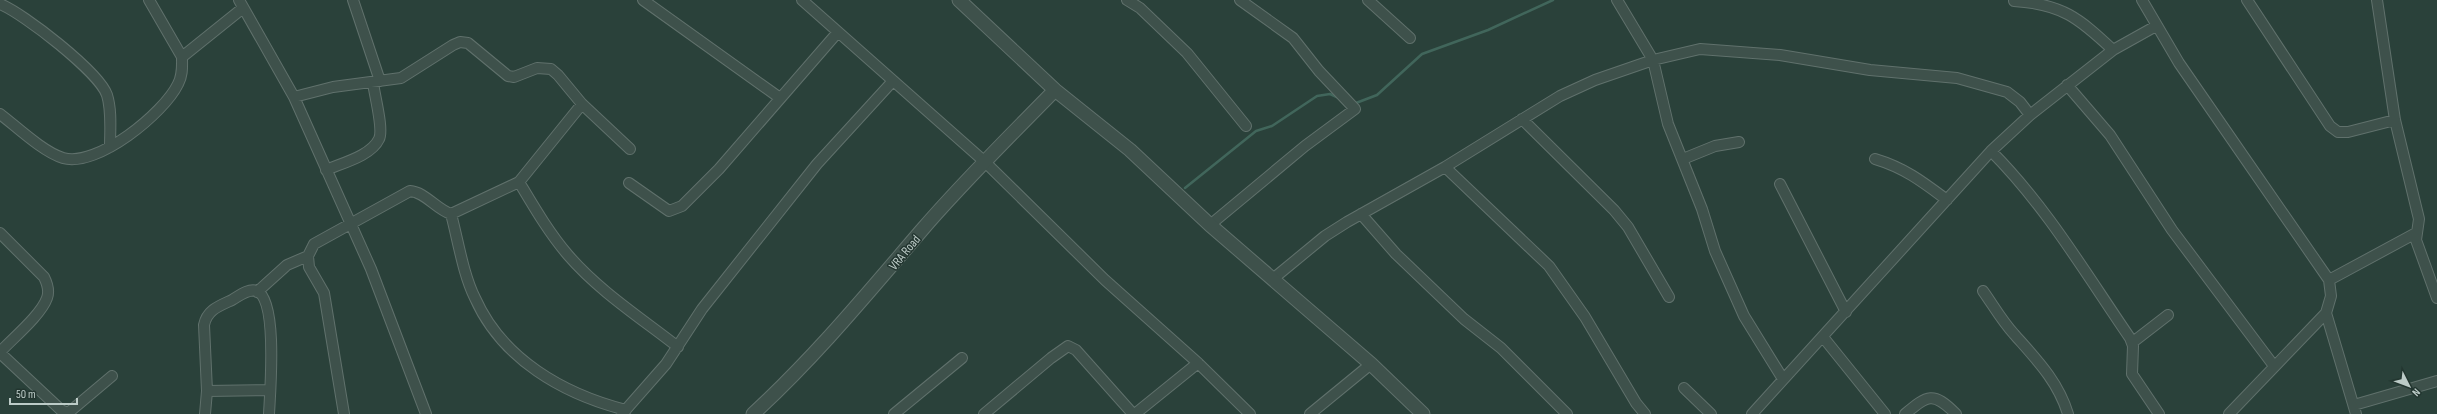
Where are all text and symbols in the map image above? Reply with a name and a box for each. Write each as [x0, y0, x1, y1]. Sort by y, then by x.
street label: VRA Road [885, 232, 924, 274]
north arrow [2389, 366, 2429, 406]
scale bar [10, 380, 77, 406]
text: N [2409, 386, 2423, 399]
text: 50 m [16, 387, 36, 402]

